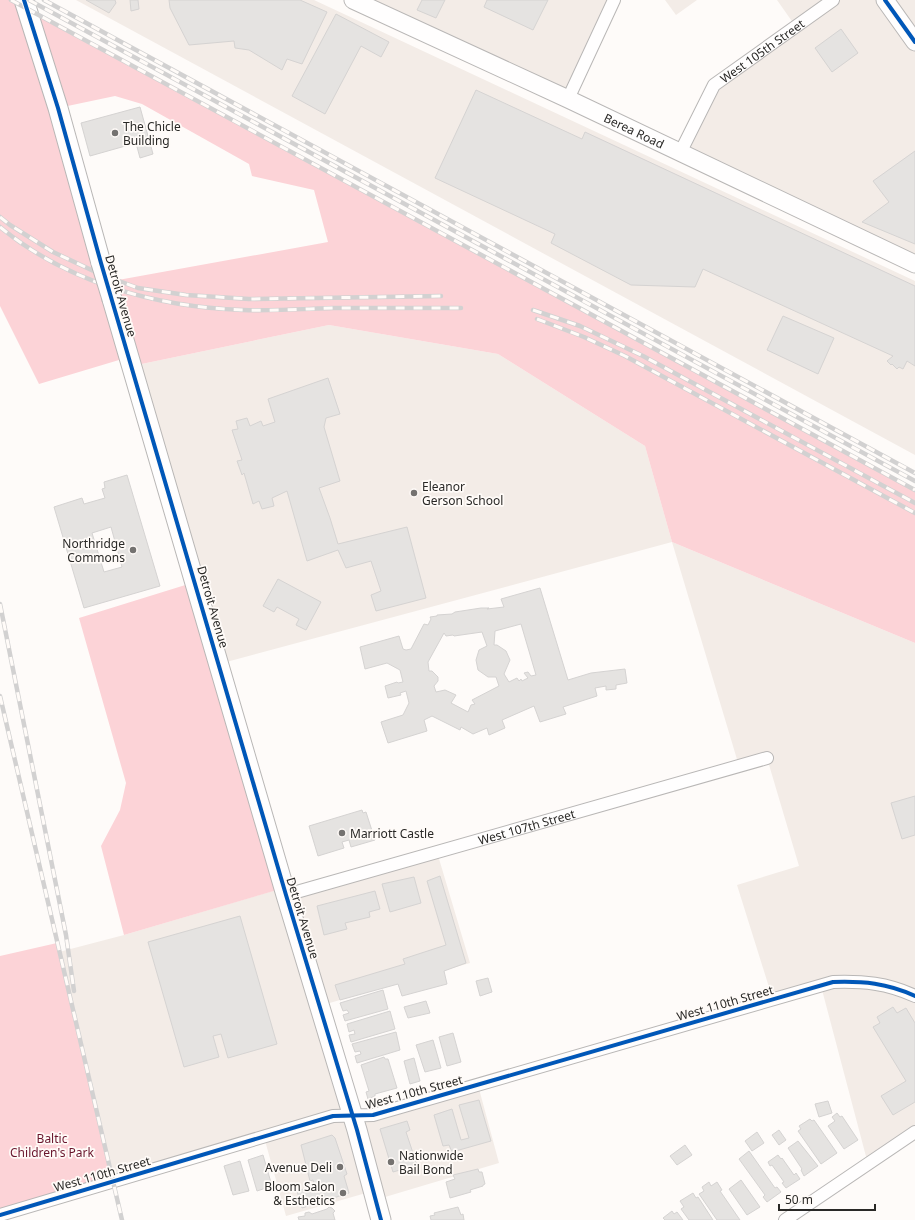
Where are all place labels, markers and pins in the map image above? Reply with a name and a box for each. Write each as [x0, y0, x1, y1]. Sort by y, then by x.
place label: The Chicle Building [123, 118, 181, 149]
marker: The Chicle Building [110, 128, 120, 138]
place label: Eleanor Gerson School [422, 478, 503, 509]
marker: Eleanor Gerson School [409, 488, 419, 498]
place label: Northridge Commons [62, 535, 125, 566]
marker: Northridge Commons [128, 545, 138, 555]
place label: Marriott Castle [350, 825, 434, 842]
marker: Marriott Castle [337, 828, 347, 838]
place label: Nationwide Bail Bond [399, 1147, 464, 1178]
marker: Nationwide Bail Bond [386, 1157, 396, 1167]
place label: Avenue Deli [265, 1159, 332, 1176]
marker: Avenue Deli [335, 1162, 345, 1172]
place label: Bloom Salon & Esthetics [264, 1178, 335, 1209]
marker: Bloom Salon & Esthetics [338, 1188, 348, 1198]

